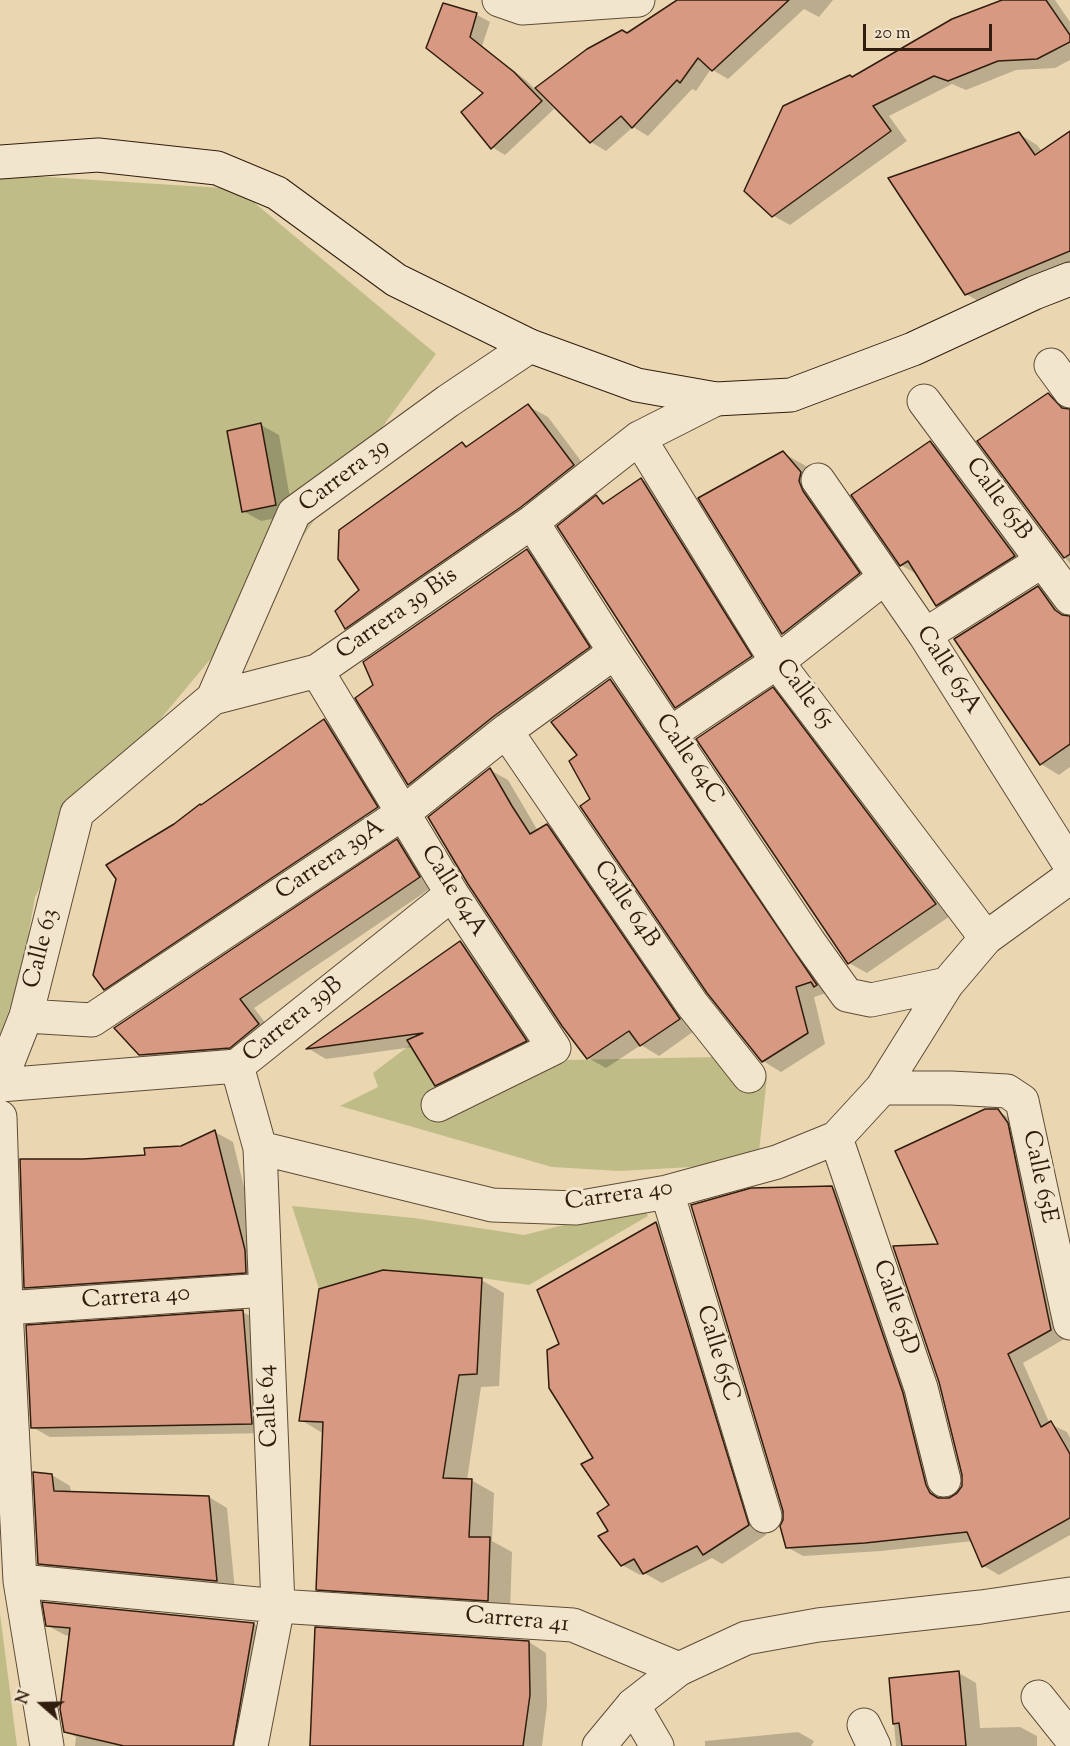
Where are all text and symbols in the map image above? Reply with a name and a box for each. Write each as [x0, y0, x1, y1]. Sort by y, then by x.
scale bar [866, 12, 995, 50]
text: 20 m [874, 21, 911, 47]
street label: Carrera 39 [294, 434, 396, 520]
street label: Calle 65B [957, 453, 1037, 547]
street label: Carrera 39 Bis [332, 563, 464, 667]
street label: Calle 65A [908, 622, 986, 720]
street label: Calle 65 [768, 655, 838, 735]
street label: Calle 64C [647, 710, 729, 810]
street label: Carrera 39A [271, 814, 391, 908]
street label: Calle 64A [413, 841, 491, 943]
street label: Calle 64B [586, 856, 664, 954]
street label: Calle 63 [19, 906, 67, 992]
street label: Carrera 39B [238, 972, 350, 1070]
street label: Calle 65E [1014, 1128, 1062, 1226]
street label: Carrera 40 [563, 1175, 675, 1219]
street label: Calle 65D [864, 1257, 924, 1359]
street label: Carrera 40 [81, 1281, 191, 1317]
street label: Calle 65C [688, 1302, 744, 1406]
street label: Calle 64 [253, 1364, 287, 1448]
street label: Carrera 41 [464, 1603, 570, 1641]
north arrow [12, 1674, 72, 1734]
text: N [12, 1688, 38, 1708]

